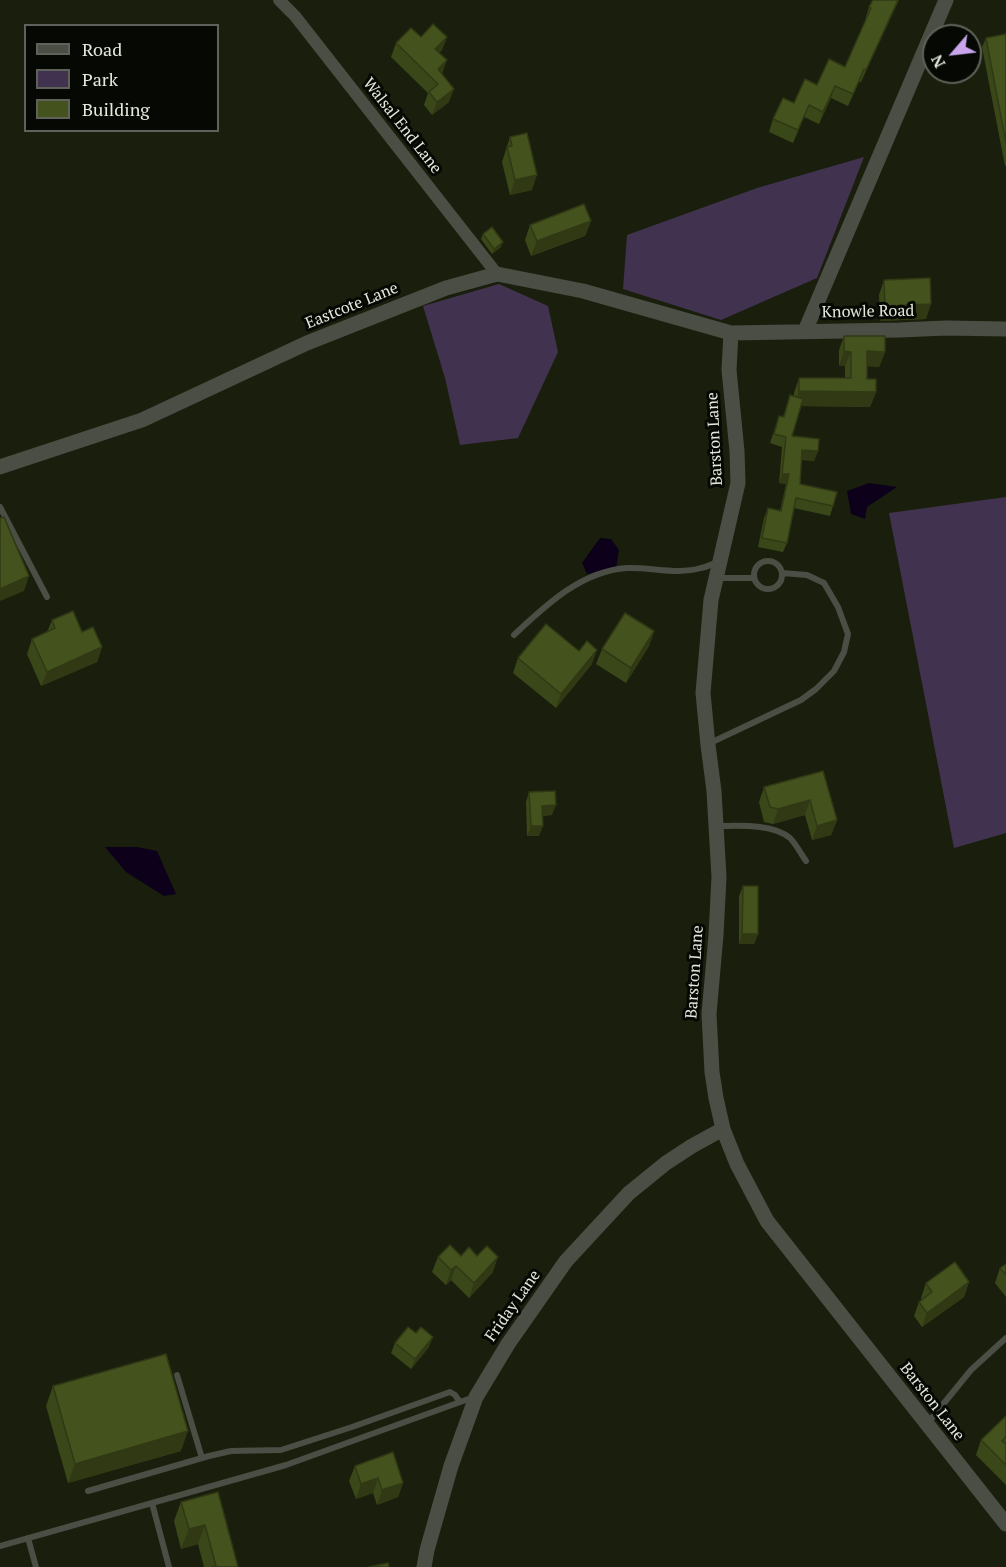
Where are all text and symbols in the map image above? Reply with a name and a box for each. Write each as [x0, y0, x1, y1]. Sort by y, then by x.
legend [24, 24, 219, 132]
north arrow [922, 24, 982, 84]
text: Road [82, 37, 122, 61]
text: N [925, 51, 950, 72]
text: Park [82, 67, 118, 91]
street label: Walsal End Lane [359, 74, 445, 178]
text: Building [82, 97, 150, 121]
street label: Eastcote Lane [303, 279, 401, 333]
street label: Knowle Road [822, 302, 914, 322]
street label: Barston Lane [703, 392, 727, 486]
street label: Barston Lane [682, 925, 708, 1019]
street label: Friday Lane [481, 1266, 545, 1346]
street label: Barston Lane [896, 1359, 968, 1445]

